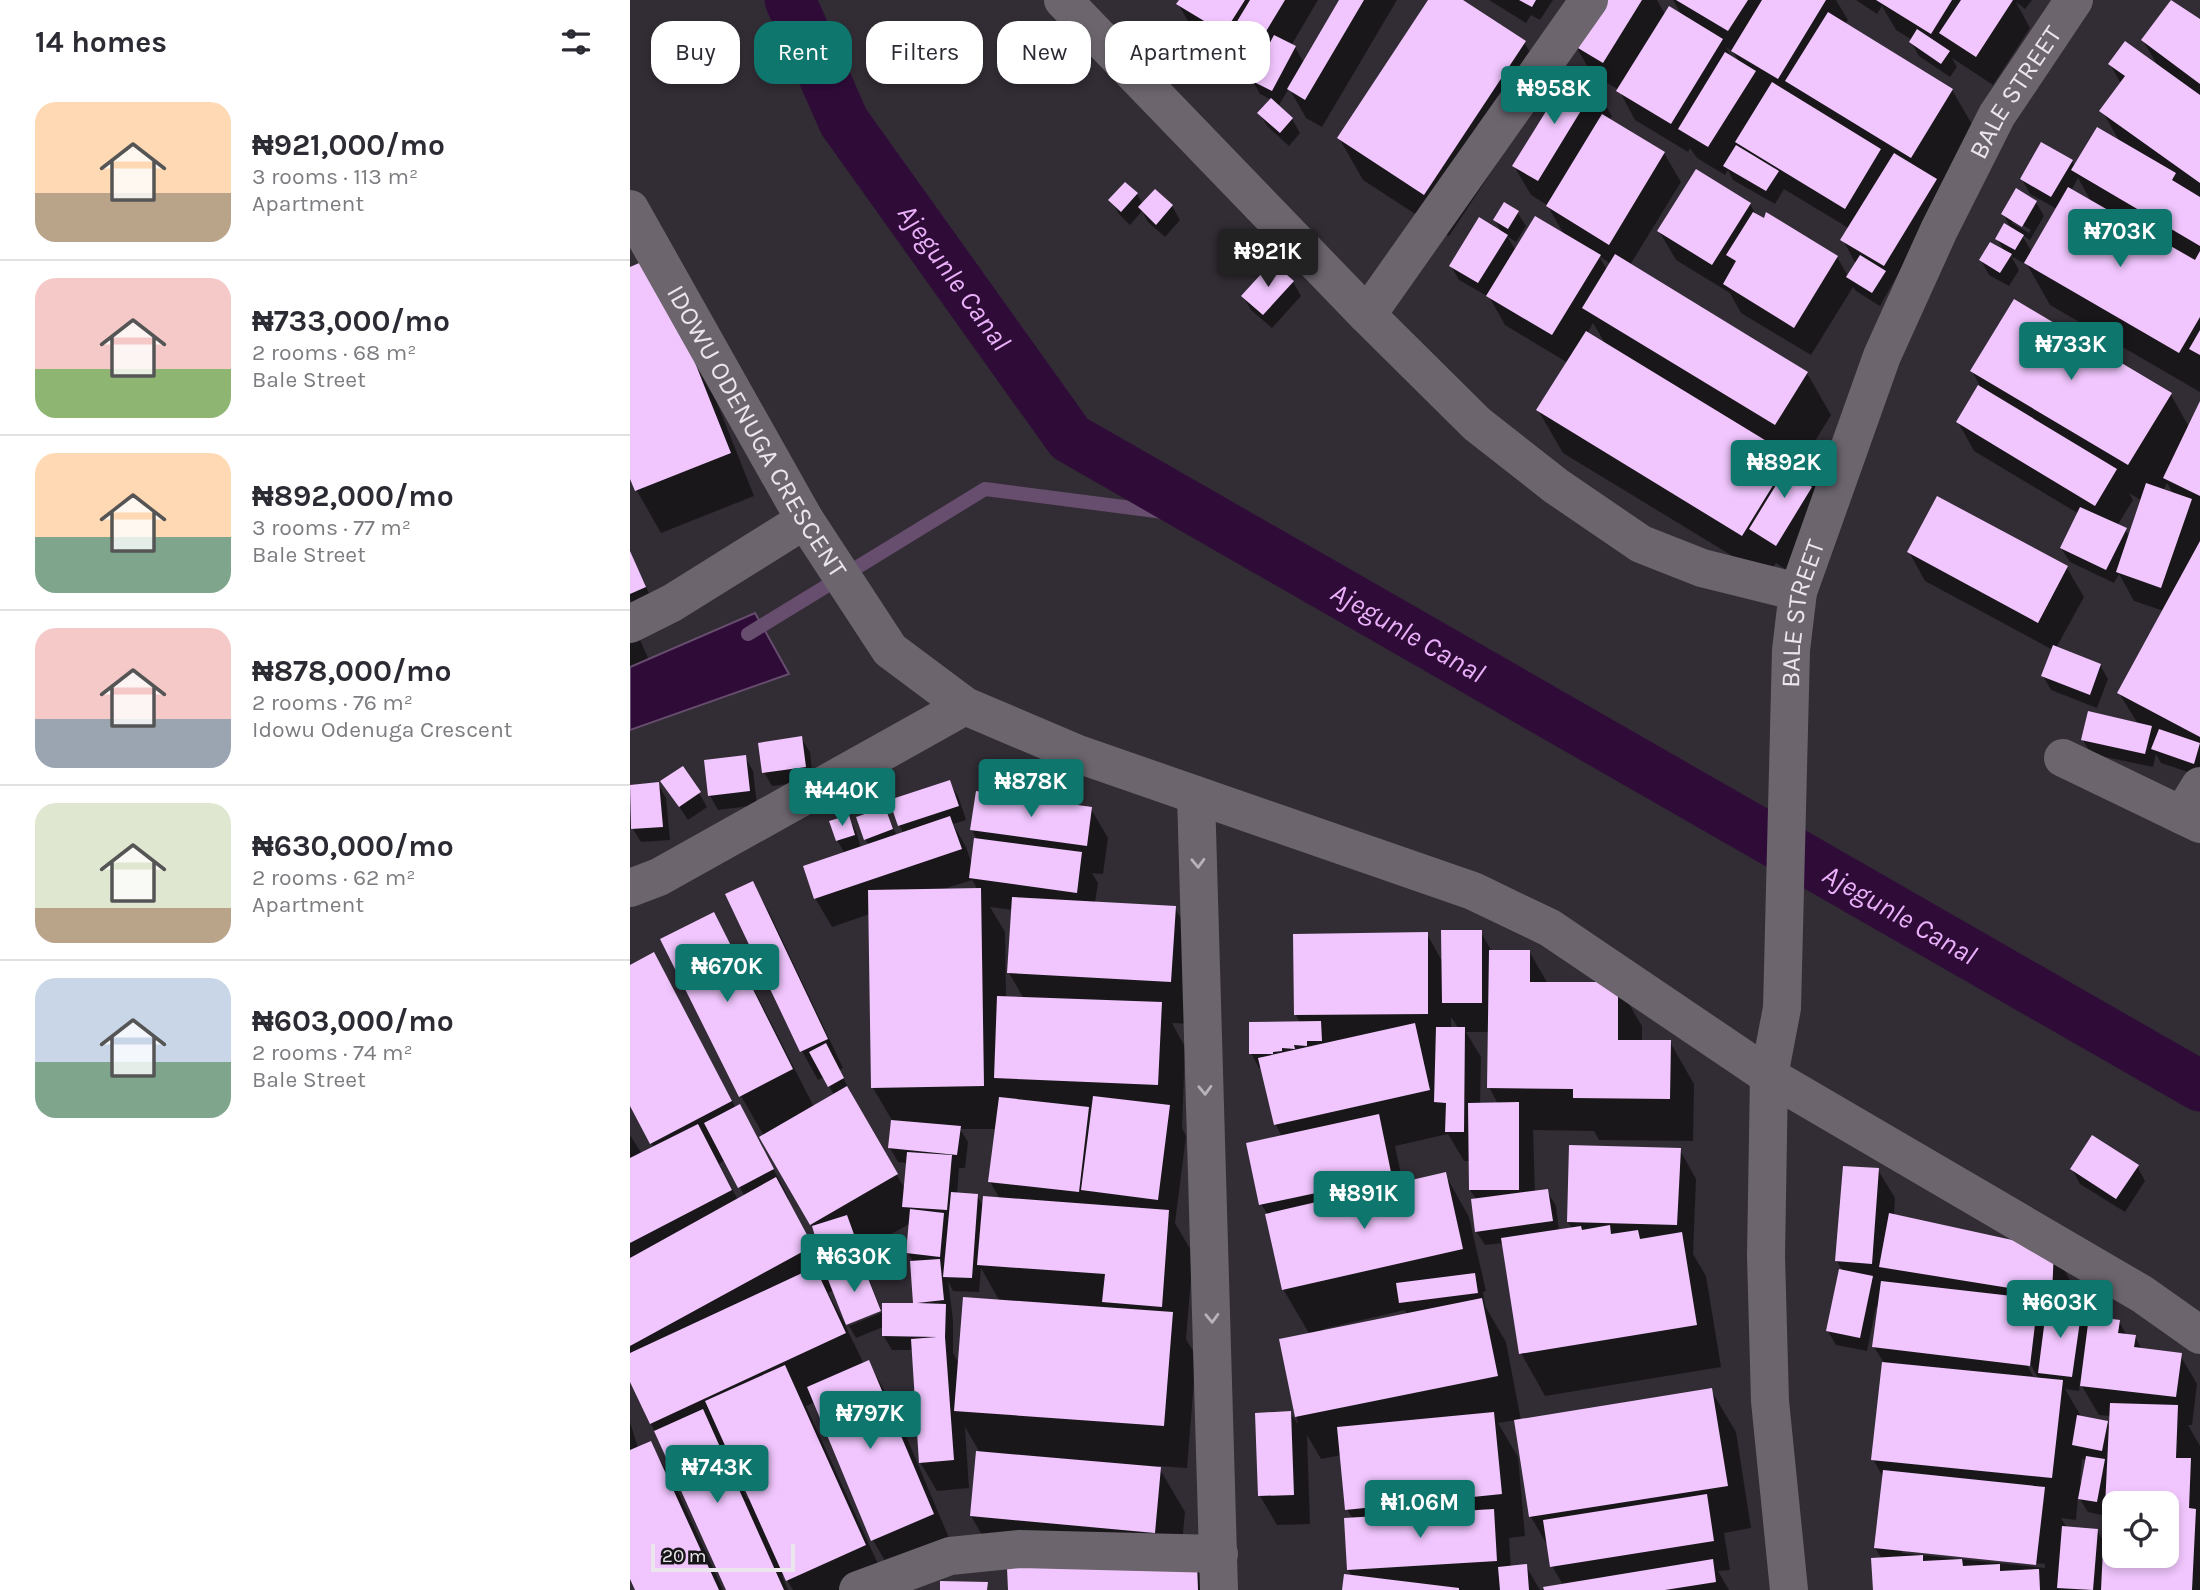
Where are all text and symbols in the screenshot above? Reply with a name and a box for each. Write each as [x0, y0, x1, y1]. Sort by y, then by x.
street label: BALE STREET [1962, 20, 2068, 164]
chip: Buy [651, 21, 740, 84]
chip: Rent [754, 21, 852, 84]
chip: Filters [866, 21, 983, 84]
chip: New [997, 21, 1091, 84]
chip: Apartment [1105, 21, 1270, 84]
icon: filters [557, 23, 595, 61]
text: 14 homes [35, 24, 167, 60]
pin: ₦958K [1505, 66, 1603, 126]
text: ₦958K [1517, 75, 1591, 102]
text: ₦921,000/mo [252, 127, 445, 163]
icon: home [91, 130, 175, 214]
text: 3 rooms · 113 m² [252, 163, 418, 190]
text: Apartment [252, 190, 364, 217]
water label: Ajegunle Canal [891, 197, 1018, 357]
pin: ₦703K [2071, 210, 2169, 269]
text: ₦703K [2084, 218, 2156, 245]
pin: ₦921K [1219, 230, 1317, 289]
text: ₦921K [1234, 238, 1302, 265]
street label: IDOWU ODENUGA CRESCENT [660, 280, 854, 583]
text: ₦733,000/mo [252, 303, 450, 339]
icon: home [91, 306, 175, 390]
pin: ₦733K [2022, 322, 2120, 382]
text: ₦733K [2035, 331, 2107, 358]
text: 2 rooms · 68 m² [252, 339, 416, 366]
text: Bale Street [252, 366, 366, 393]
pin: ₦892K [1735, 440, 1833, 500]
text: ₦892K [1747, 449, 1821, 476]
text: ₦892,000/mo [252, 478, 454, 514]
icon: home [91, 481, 175, 565]
text: 3 rooms · 77 m² [252, 514, 411, 541]
street label: BALE STREET [1775, 535, 1831, 688]
text: Bale Street [252, 541, 366, 568]
water label: Ajegunle Canal [1326, 575, 1491, 689]
text: ₦878,000/mo [252, 653, 452, 689]
icon: home [91, 656, 175, 740]
text: 2 rooms · 76 m² [252, 689, 413, 716]
text: Idowu Odenuga Crescent [252, 716, 512, 743]
pin: ₦878K [982, 760, 1080, 819]
pin: ₦440K [793, 768, 891, 828]
text: ₦878K [995, 768, 1067, 795]
text: ₦440K [805, 777, 879, 804]
text: ₦630,000/mo [252, 828, 454, 864]
icon: home [91, 831, 175, 915]
water label: Ajegunle Canal [1817, 857, 1983, 971]
one-way arrow [1190, 858, 1205, 869]
text: 2 rooms · 62 m² [252, 864, 416, 891]
text: Apartment [252, 891, 364, 918]
pin: ₦670K [678, 944, 776, 1004]
text: ₦670K [691, 953, 763, 980]
text: ₦603,000/mo [252, 1003, 454, 1039]
icon: home [91, 1006, 175, 1090]
text: 2 rooms · 74 m² [252, 1039, 413, 1066]
text: Bale Street [252, 1066, 366, 1093]
one-way arrow [1197, 1085, 1213, 1096]
pin: ₦891K [1315, 1172, 1413, 1231]
text: ₦891K [1330, 1180, 1398, 1207]
pin: ₦630K [805, 1234, 903, 1294]
text: ₦630K [817, 1243, 891, 1270]
pin: ₦603K [2011, 1280, 2109, 1340]
text: ₦603K [2023, 1289, 2097, 1316]
one-way arrow [1204, 1313, 1220, 1323]
pin: ₦797K [821, 1392, 919, 1451]
text: ₦797K [836, 1400, 904, 1427]
pin: ₦743K [668, 1446, 766, 1505]
text: ₦743K [681, 1454, 753, 1481]
pin: ₦1.06M [1363, 1480, 1477, 1540]
text: ₦1.06M [1381, 1489, 1459, 1516]
map controls [2102, 1491, 2179, 1568]
button: locate [2102, 1491, 2179, 1568]
scale bar [651, 1541, 794, 1573]
text: 20 m [662, 1545, 707, 1567]

